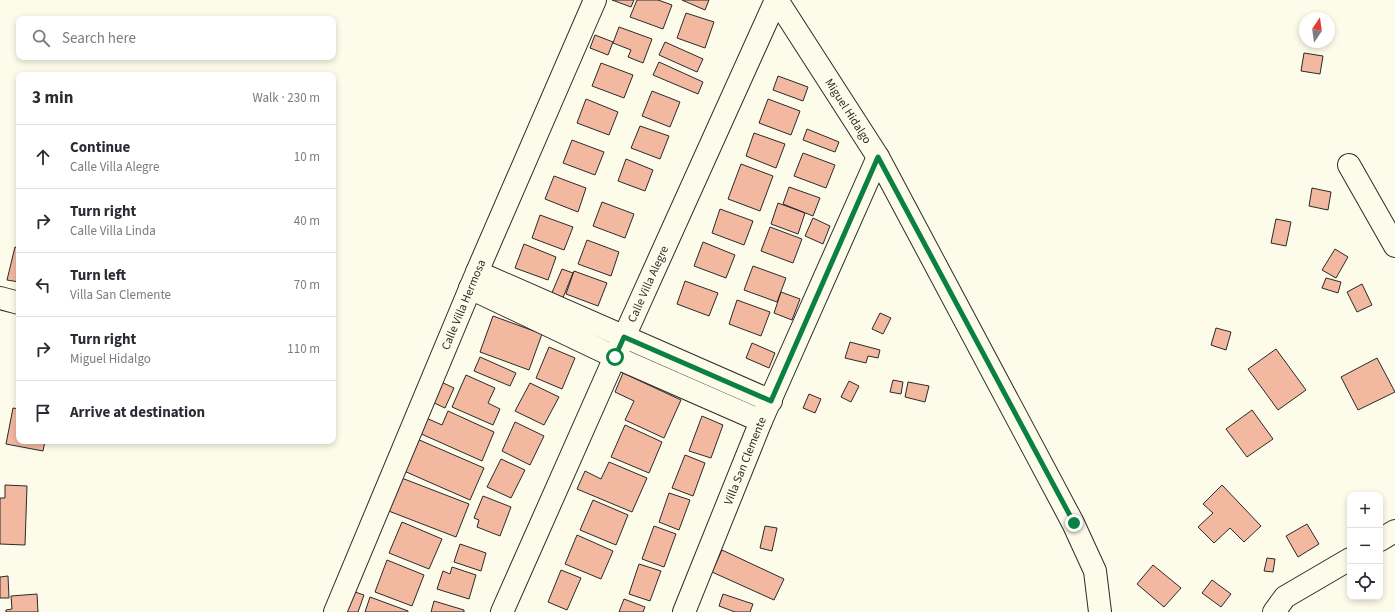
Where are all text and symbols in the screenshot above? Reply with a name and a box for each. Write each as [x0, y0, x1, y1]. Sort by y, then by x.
north arrow [1299, 12, 1335, 48]
search box [16, 16, 336, 60]
icon: search [30, 27, 52, 49]
text: Search here [62, 28, 136, 49]
street label: Miguel Hidalgo [821, 75, 876, 147]
text: 3 min [32, 86, 73, 110]
text: Walk · 230 m [252, 89, 320, 107]
text: Continue [70, 137, 130, 158]
icon: ahead [32, 146, 54, 168]
text: 10 m [294, 148, 320, 166]
text: Calle Villa Alegre [70, 158, 159, 176]
text: Turn right [70, 201, 136, 222]
icon: right [32, 210, 54, 232]
text: 40 m [294, 212, 320, 230]
text: Calle Villa Linda [70, 222, 156, 240]
street label: Calle Villa Alegre [623, 243, 673, 325]
street label: Calle Villa Hermosa [437, 257, 490, 353]
text: Turn left [70, 265, 126, 286]
icon: left [32, 274, 54, 296]
text: 70 m [294, 276, 320, 294]
text: Villa San Clemente [70, 286, 171, 304]
text: Turn right [70, 329, 136, 350]
icon: right [32, 338, 54, 360]
text: 110 m [287, 340, 320, 358]
route start [606, 348, 624, 366]
text: Miguel Hidalgo [70, 350, 151, 368]
icon: arrive [32, 402, 54, 424]
text: Arrive at destination [70, 402, 205, 423]
street label: Villa San Clemente [720, 414, 770, 507]
map controls [1347, 492, 1383, 600]
button: + [1347, 492, 1383, 528]
route end [1065, 514, 1083, 532]
button: − [1347, 528, 1383, 564]
button: locate [1347, 564, 1383, 600]

